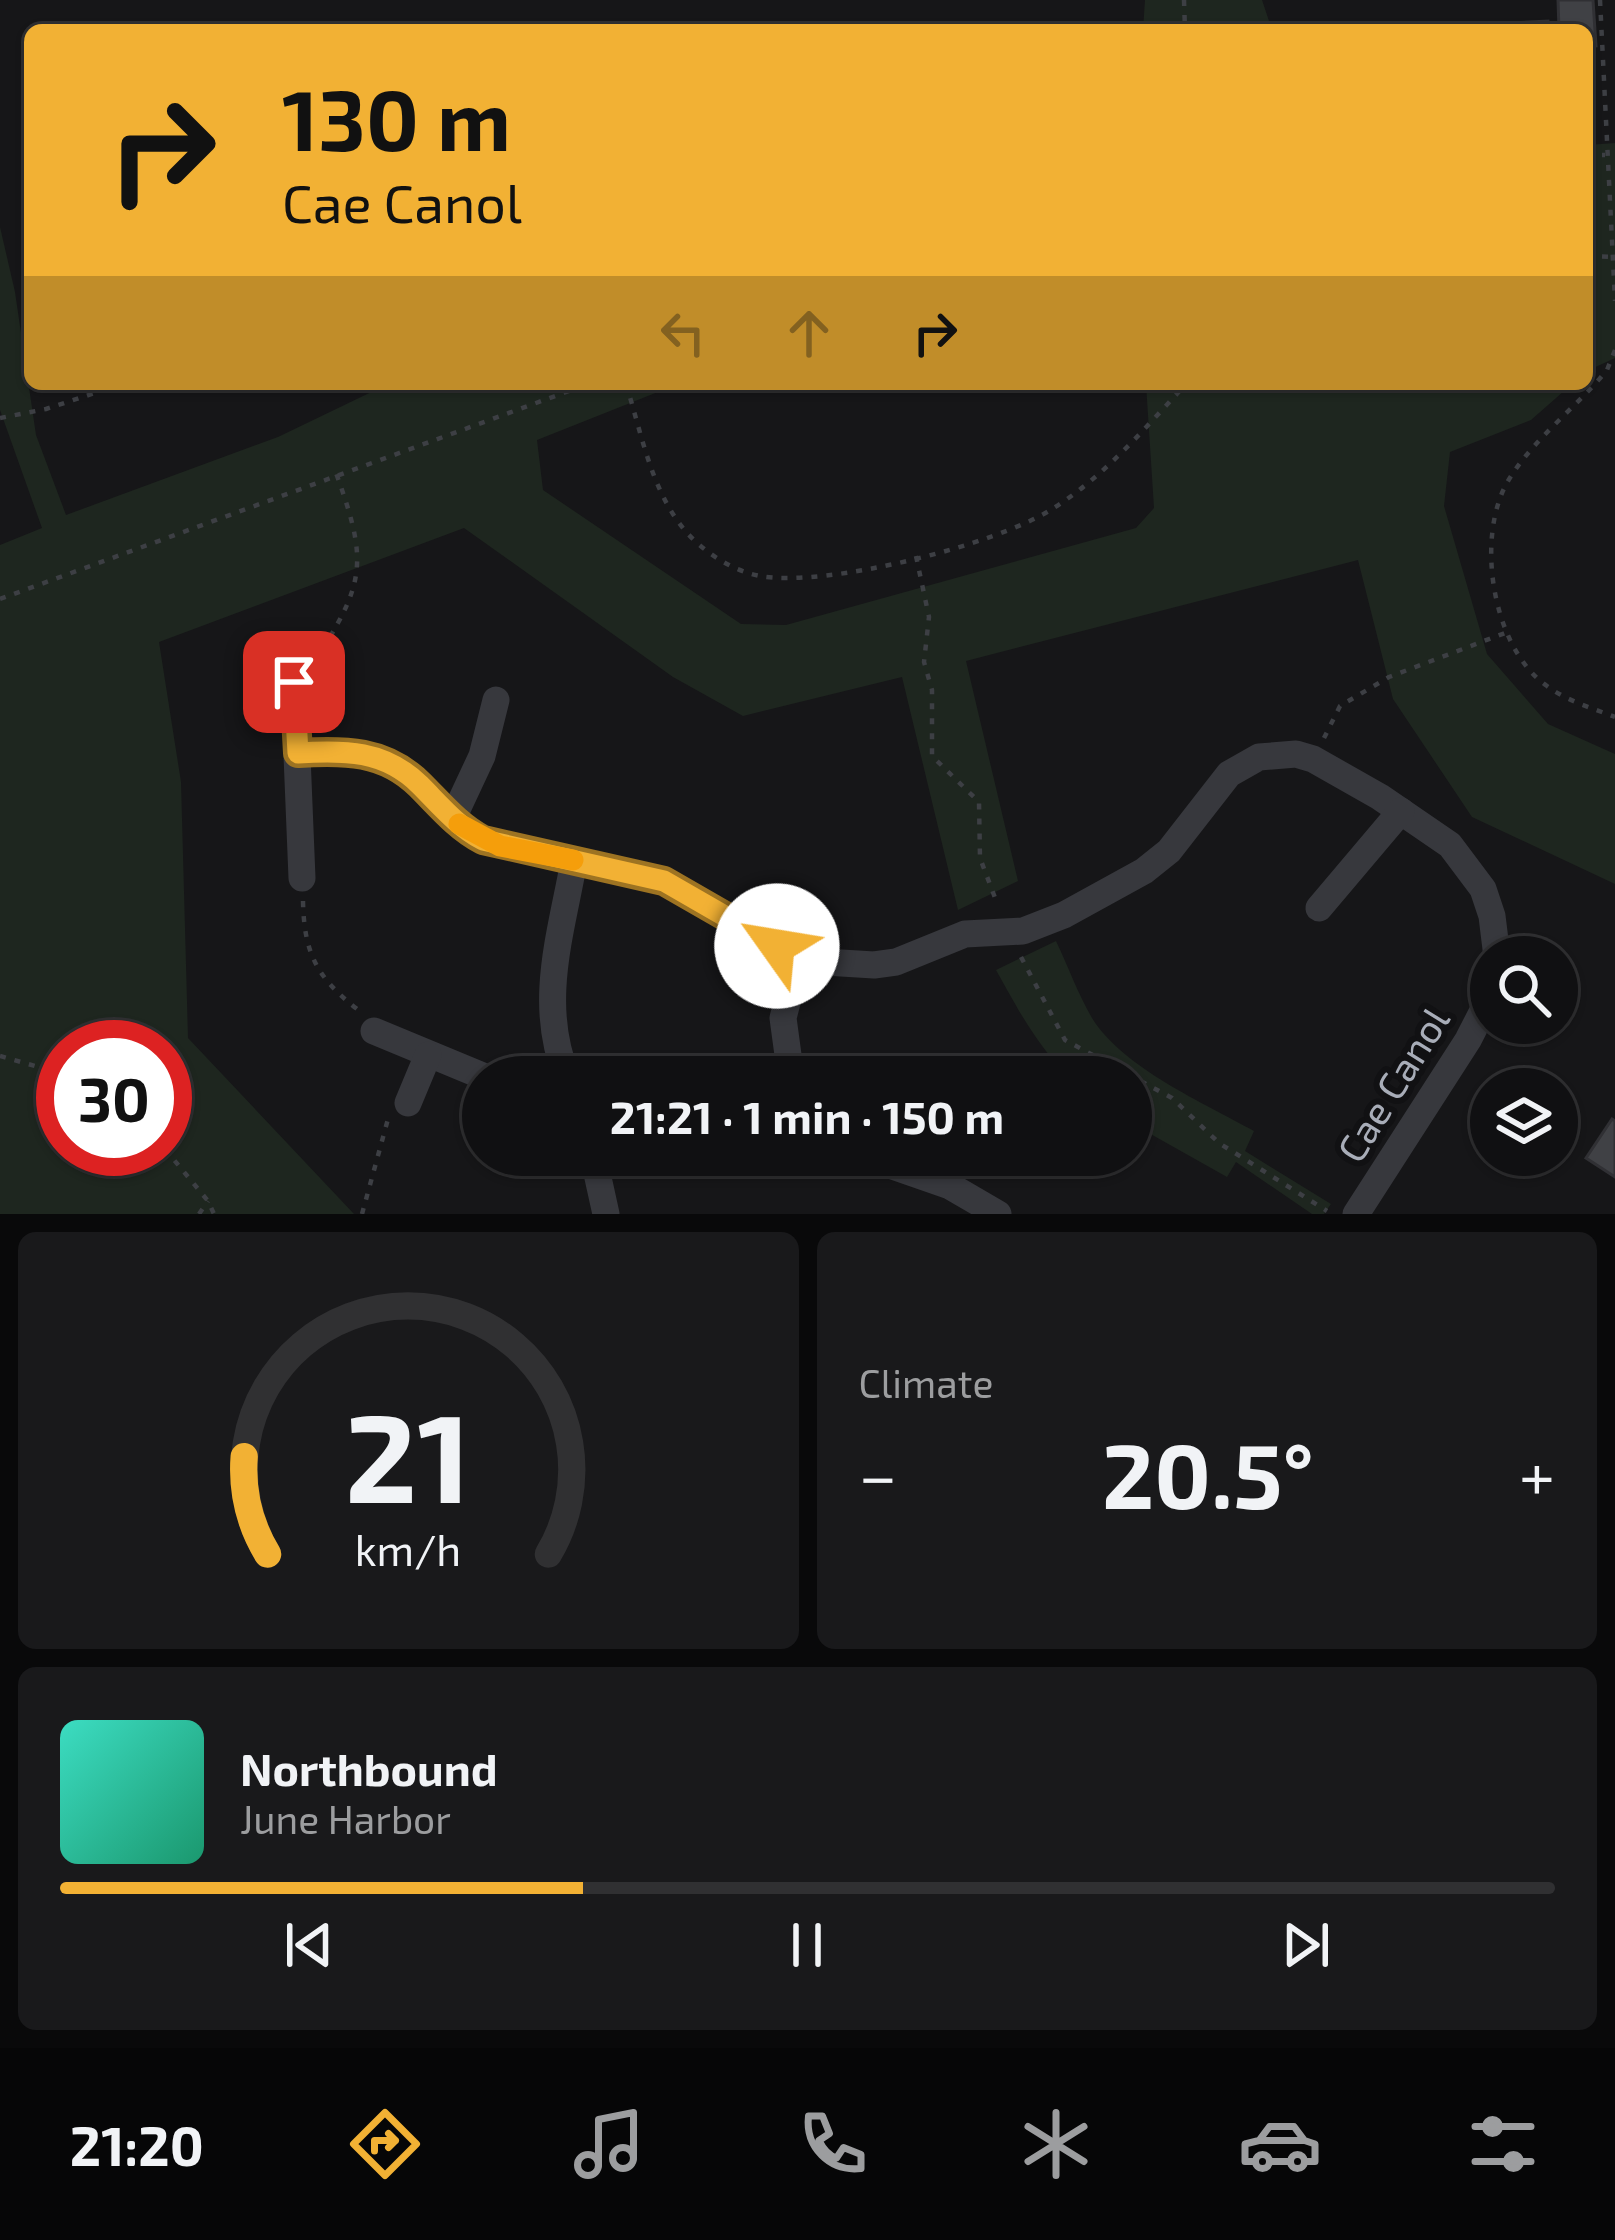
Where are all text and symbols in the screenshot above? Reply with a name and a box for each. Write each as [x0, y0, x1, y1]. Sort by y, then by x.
text: 130 m [282, 67, 511, 168]
icon: right [84, 72, 240, 228]
text: Cae Canol [282, 169, 522, 234]
icon: left [650, 300, 716, 366]
icon: ahead [776, 300, 842, 366]
icon: right [902, 300, 968, 366]
pin [243, 631, 345, 733]
icon: arrive [261, 649, 327, 715]
position arrow [714, 883, 840, 1009]
map controls [1470, 936, 1578, 1176]
button: search [1470, 936, 1578, 1044]
street label: Cae Canol [1326, 998, 1458, 1170]
speed limit sign: 30 [36, 1020, 192, 1176]
button: layers [1470, 1068, 1578, 1176]
text: 21:21 · 1 min · 150 m [610, 1089, 1004, 1143]
text: Climate [859, 1359, 993, 1406]
text: 21 [345, 1378, 471, 1528]
text: 20.5° [1102, 1419, 1314, 1527]
text: − [859, 1434, 897, 1513]
text: + [1519, 1434, 1555, 1513]
text: km/h [355, 1522, 461, 1574]
text: Northbound [240, 1741, 498, 1795]
text: June Harbor [240, 1795, 451, 1842]
icon: previous [276, 1912, 342, 1978]
icon: pause [774, 1912, 840, 1978]
icon: next [1273, 1912, 1339, 1978]
icon: directions [343, 2102, 427, 2186]
icon: music [567, 2102, 651, 2186]
icon: phone [791, 2102, 875, 2186]
icon: climate [1014, 2102, 1098, 2186]
icon: car [1238, 2102, 1322, 2186]
icon: filters [1461, 2102, 1545, 2186]
text: 21:20 [70, 2112, 204, 2177]

